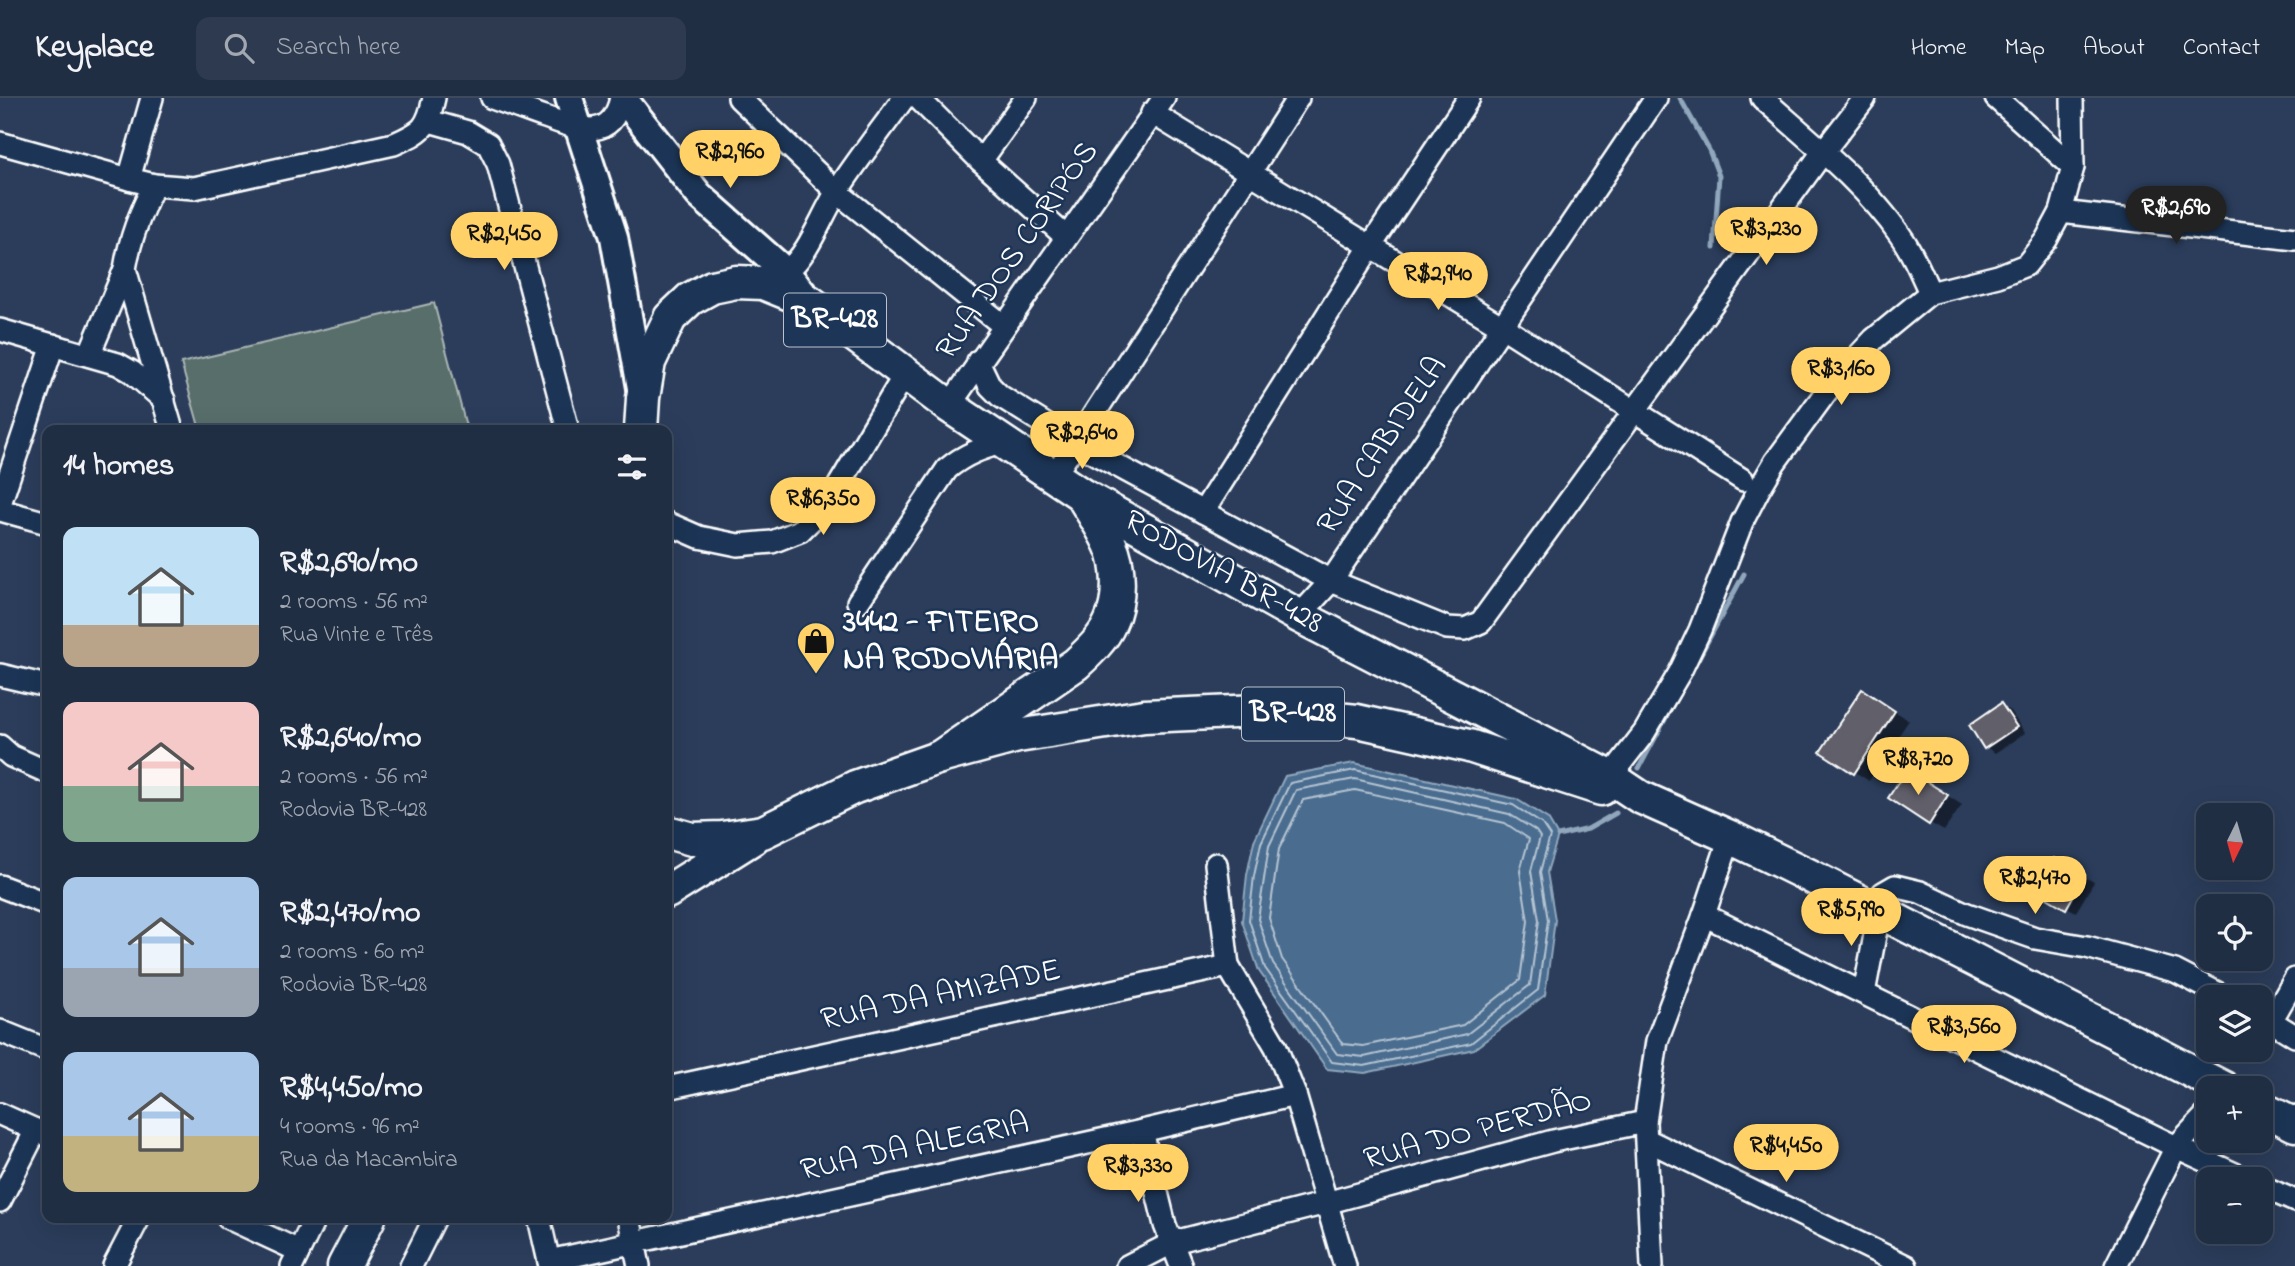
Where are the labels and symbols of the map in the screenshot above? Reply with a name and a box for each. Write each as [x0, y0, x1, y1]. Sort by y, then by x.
pin: R$2,960 [665, 130, 795, 190]
street label: RUA DOS CORIPÓS [925, 132, 1111, 370]
pin: R$2,690 [2111, 186, 2241, 246]
pin: R$3,230 [1701, 208, 1831, 267]
pin: R$2,450 [439, 212, 569, 272]
pin: R$2,940 [1373, 252, 1503, 312]
road number: BR-428 [784, 294, 886, 346]
street label: RUA CABIDELA [1306, 347, 1460, 545]
pin: R$3,160 [1776, 348, 1906, 407]
pin: R$2,640 [1017, 412, 1147, 471]
pin: R$6,350 [758, 478, 888, 537]
street label: RODOVIA BR-428 [1115, 499, 1331, 647]
place label: 3442 - FITEIRO NA RODOVIÁRIA [842, 600, 1059, 684]
shop icon: 3442 - FITEIRO NA RODOVIÁRIA [795, 620, 837, 675]
road number: BR-428 [1242, 688, 1344, 740]
pin: R$8,720 [1853, 738, 1983, 797]
north arrow [2196, 803, 2273, 880]
pin: R$2,470 [1970, 856, 2100, 916]
pin: R$5,990 [1786, 888, 1916, 948]
street label: RUA DA AMIZADE [817, 948, 1065, 1044]
pin: R$3,560 [1899, 1006, 2029, 1065]
street label: RUA DO PERDÃO [1359, 1078, 1597, 1184]
street label: RUA DA ALEGRIA [796, 1101, 1034, 1195]
pin: R$4,450 [1721, 1124, 1851, 1184]
pin: R$3,330 [1073, 1144, 1203, 1204]

